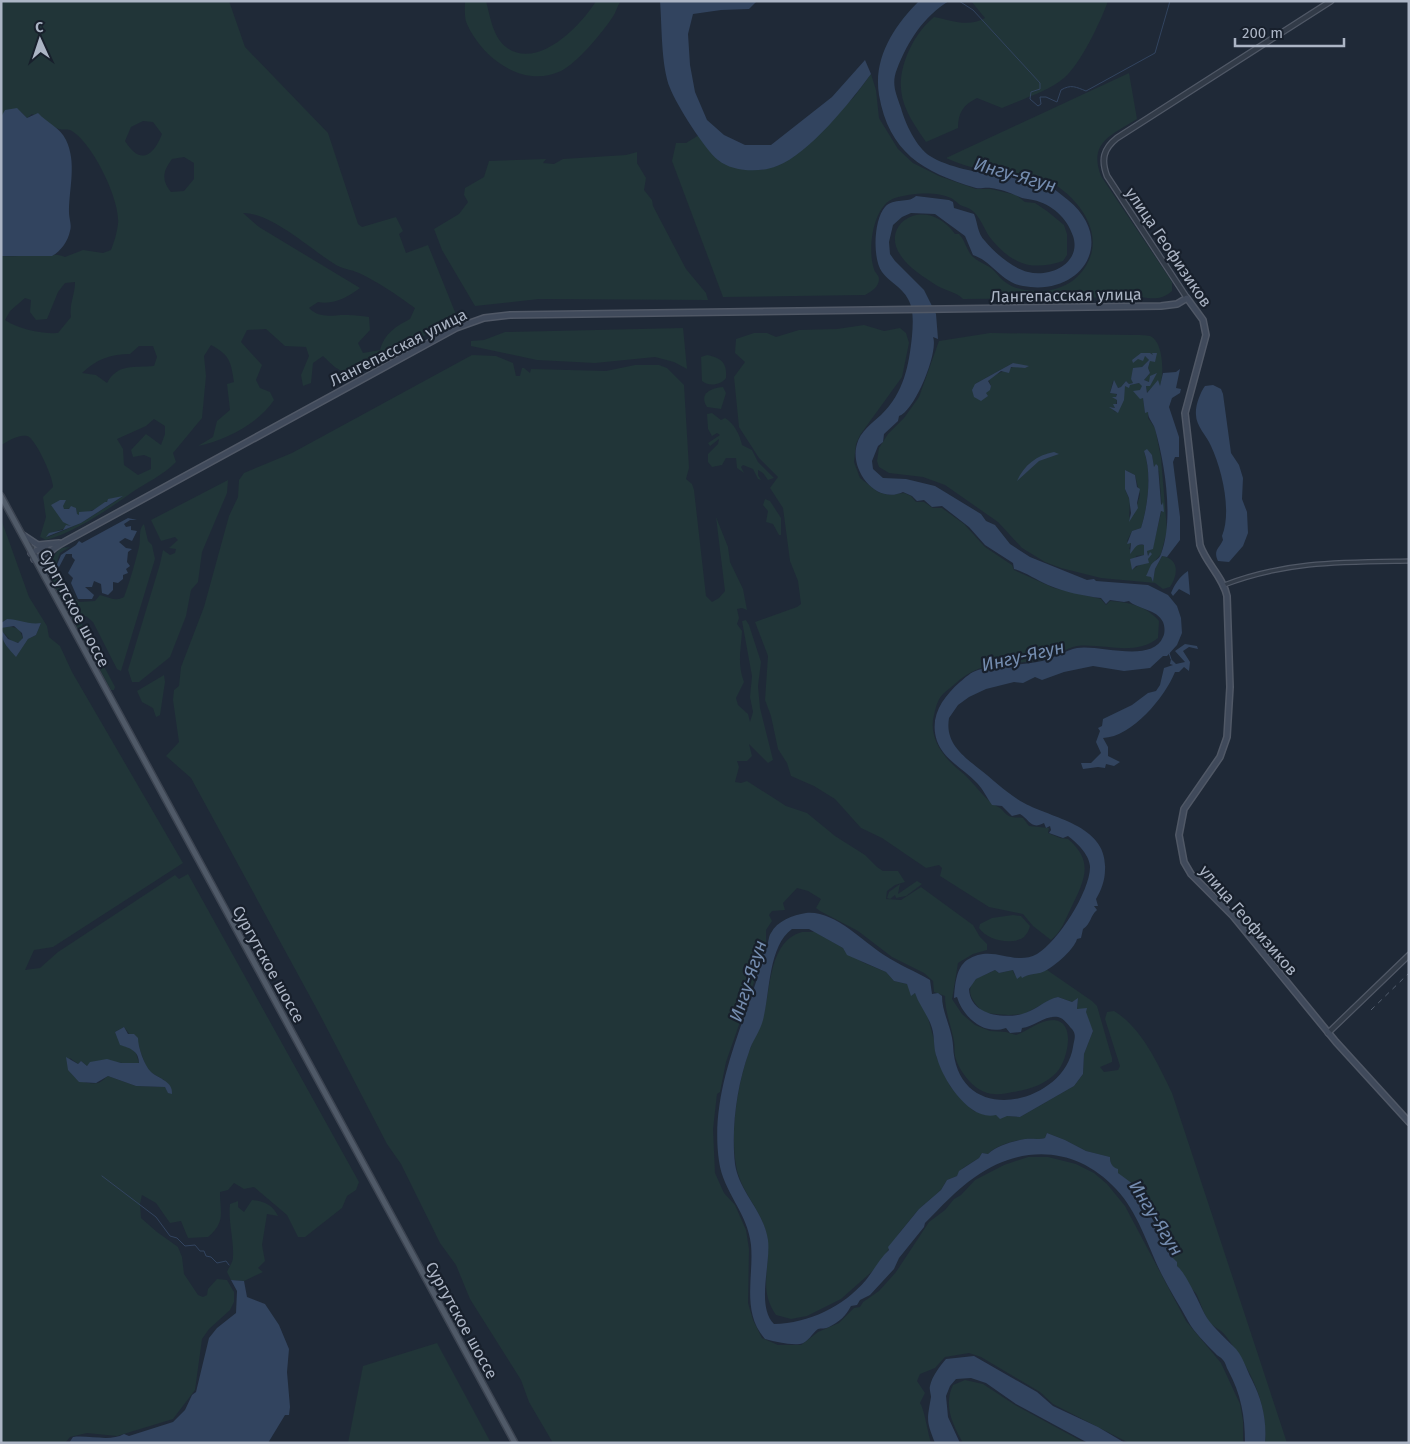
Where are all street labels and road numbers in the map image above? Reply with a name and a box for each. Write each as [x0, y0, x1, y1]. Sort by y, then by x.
street label: улица Геофизиков [1122, 184, 1216, 311]
street label: Лангепасская улица [990, 285, 1142, 306]
street label: Лангепасская улица [326, 305, 470, 390]
street label: Сургутское шоссе [36, 546, 114, 670]
street label: улица Геофизиков [1195, 861, 1302, 979]
street label: Сургутское шоссе [229, 902, 309, 1026]
street label: Сургутское шоссе [422, 1258, 502, 1382]

